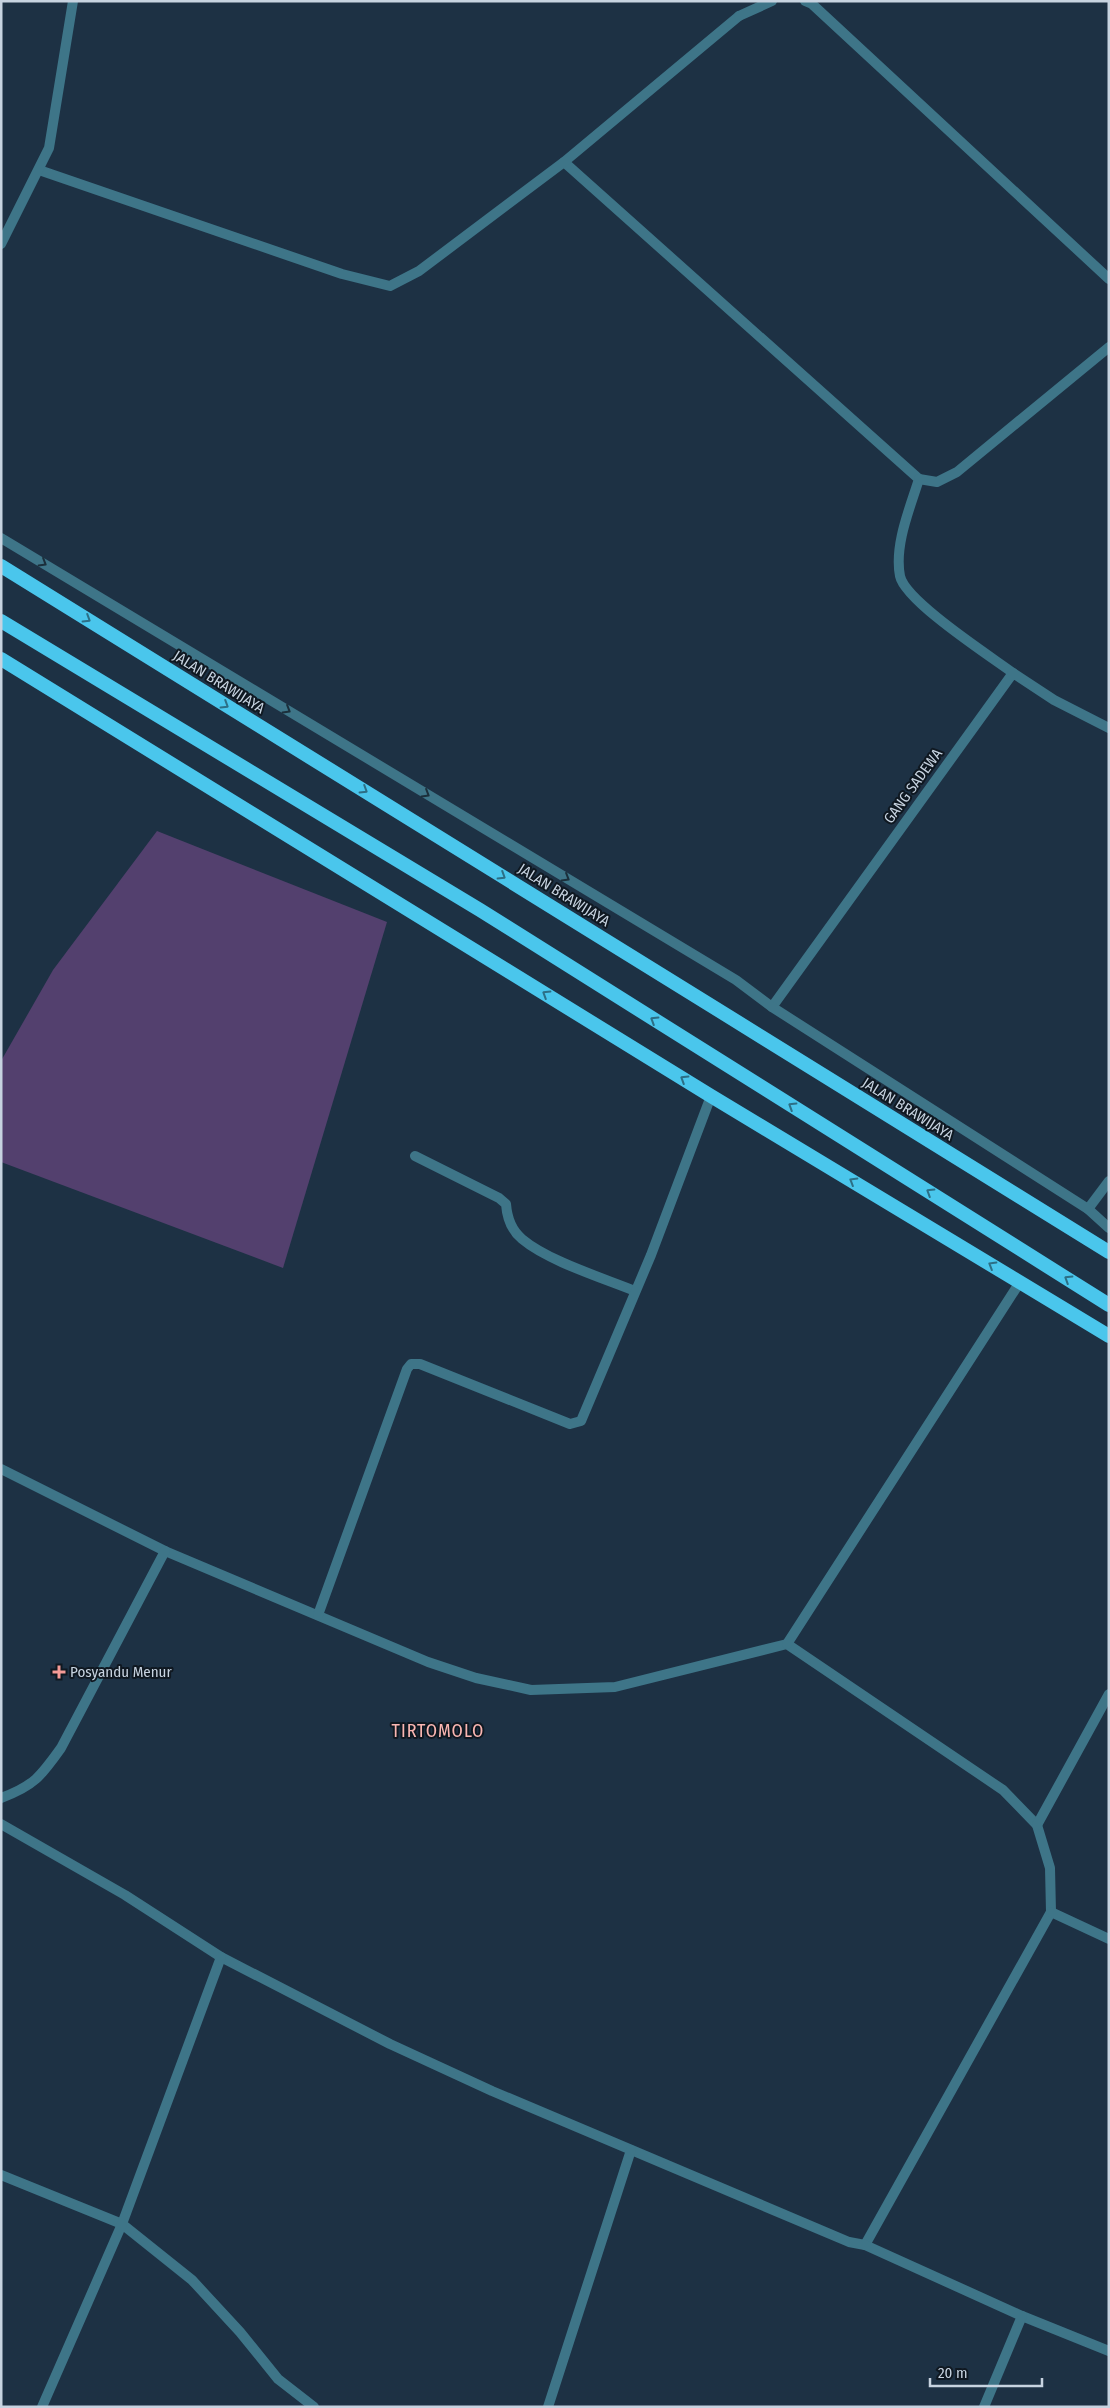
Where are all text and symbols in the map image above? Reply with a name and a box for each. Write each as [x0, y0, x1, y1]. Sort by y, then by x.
one-way arrow [37, 557, 46, 567]
one-way arrow [82, 613, 91, 623]
street label: JALAN BRAWIJAYA [170, 647, 268, 717]
one-way arrow [220, 699, 229, 708]
one-way arrow [282, 704, 291, 714]
street label: GANG SADEWA [880, 745, 946, 827]
one-way arrow [358, 784, 367, 794]
one-way arrow [421, 788, 430, 798]
street label: JALAN BRAWIJAYA [515, 860, 613, 930]
one-way arrow [496, 870, 505, 879]
one-way arrow [560, 871, 569, 881]
one-way arrow [542, 990, 551, 1000]
one-way arrow [651, 1016, 660, 1026]
street label: JALAN BRAWIJAYA [859, 1074, 957, 1144]
one-way arrow [681, 1076, 690, 1086]
one-way arrow [789, 1103, 798, 1112]
one-way arrow [850, 1178, 859, 1188]
one-way arrow [926, 1189, 935, 1199]
one-way arrow [989, 1261, 998, 1271]
one-way arrow [1064, 1275, 1073, 1285]
place label: Posyandu Menur [70, 1663, 172, 1681]
marker: Posyandu Menur [52, 1665, 66, 1679]
district label: TIRTOMOLO [392, 1720, 484, 1742]
scale bar [930, 2356, 1042, 2388]
text: 20 m [938, 2364, 968, 2382]

